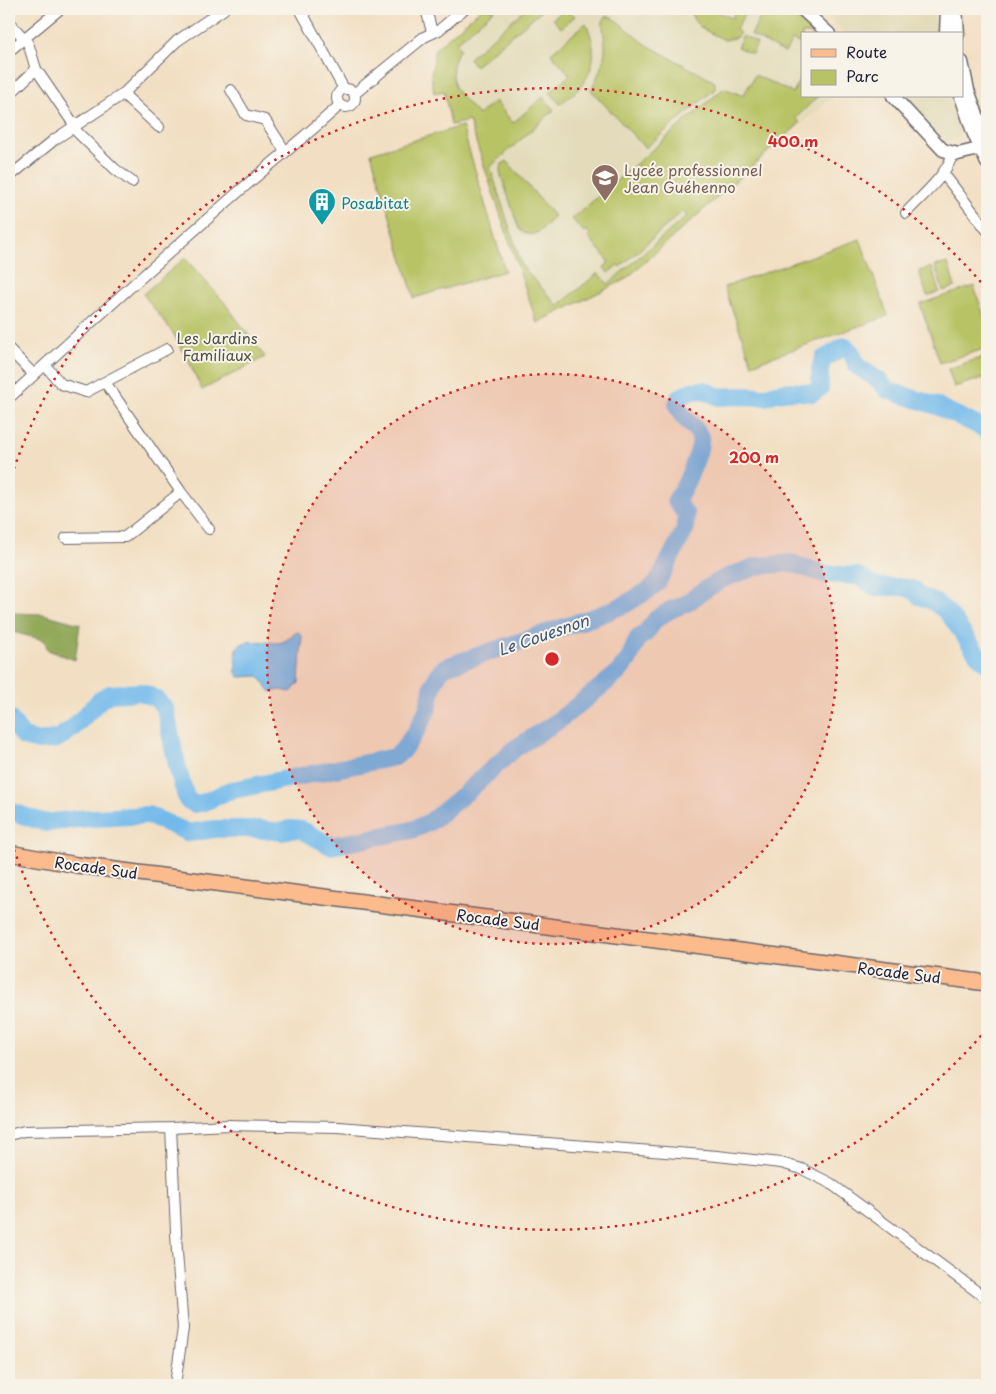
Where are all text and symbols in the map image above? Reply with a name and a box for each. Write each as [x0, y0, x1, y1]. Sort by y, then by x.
legend [801, 32, 964, 98]
text: Route [846, 40, 887, 63]
text: Parc [846, 64, 879, 87]
text: 400 m [768, 129, 818, 152]
place label: Lycée professionnel Jean Guéhenno [624, 158, 763, 198]
school or university icon: Lycée professionnel Jean Guéhenno [590, 163, 620, 202]
building icon: Posabitat [307, 187, 337, 226]
place label: Posabitat [341, 191, 409, 214]
park label: Les Jardins Familiaux [176, 326, 258, 366]
text: 200 m [729, 445, 779, 468]
water label: Le Couesnon [494, 607, 593, 661]
centre of rings [543, 650, 561, 668]
street label: Rocade Sud [53, 850, 139, 884]
street label: Rocade Sud [455, 902, 541, 936]
street label: Rocade Sud [856, 955, 942, 989]

